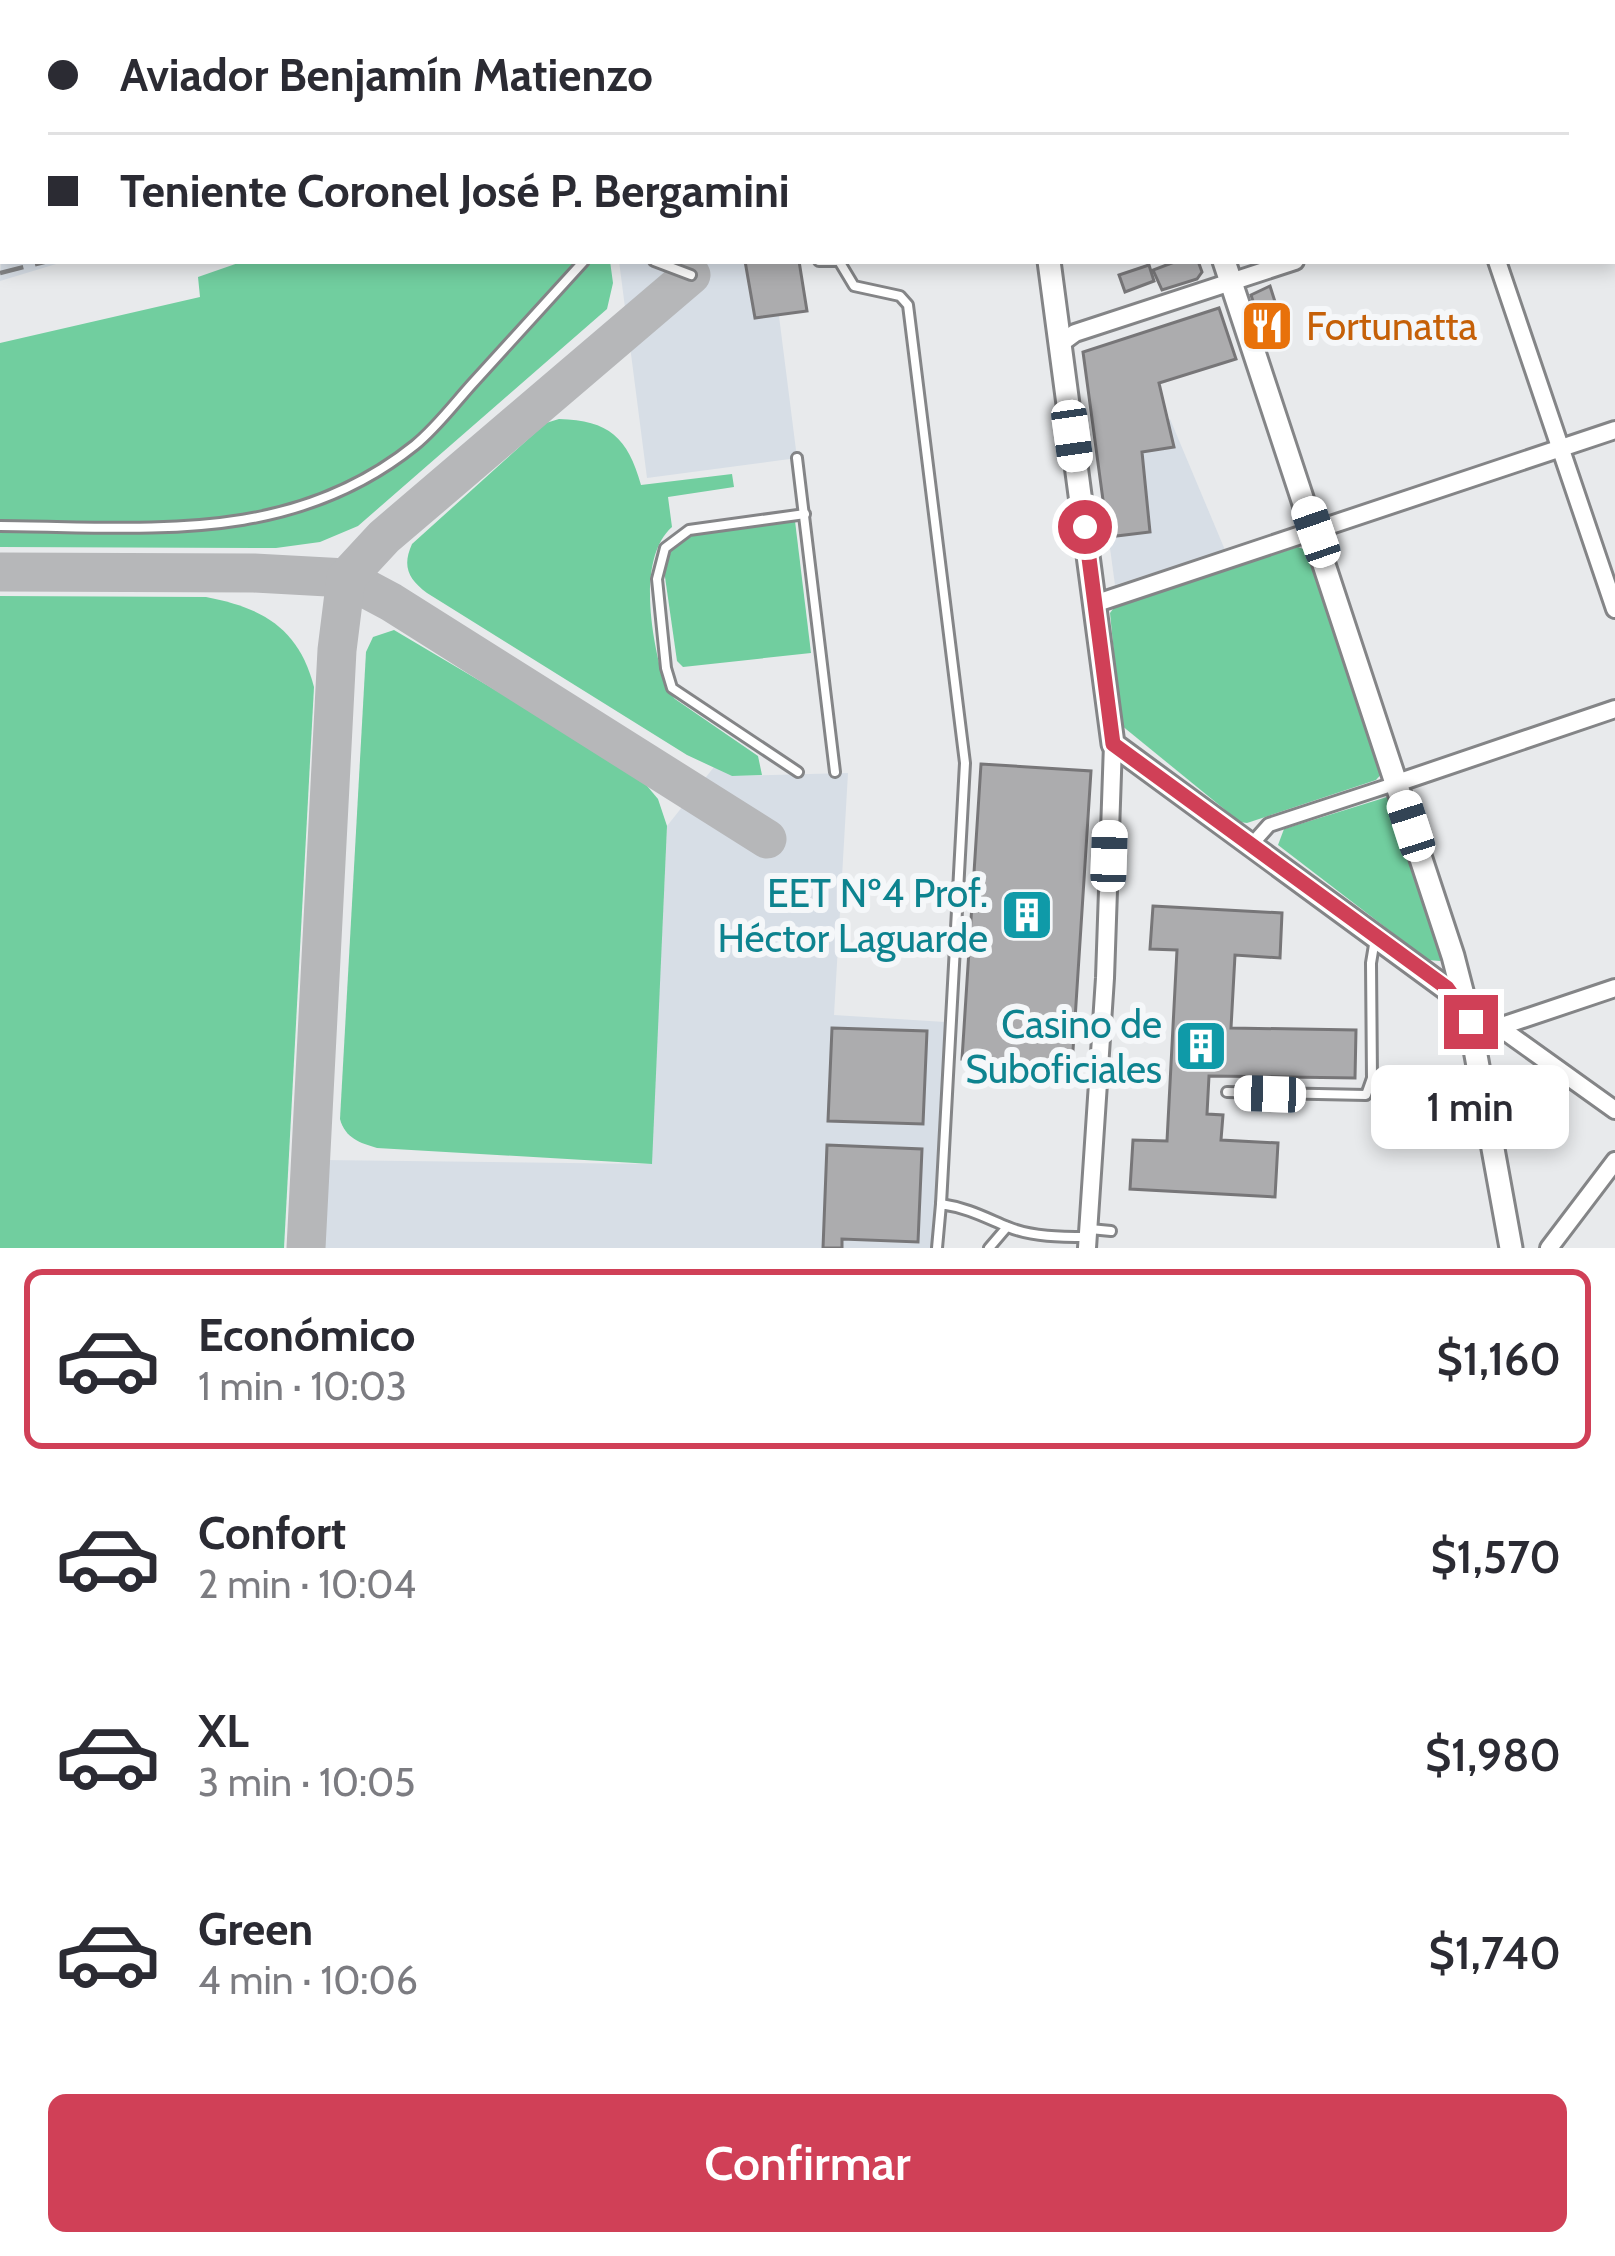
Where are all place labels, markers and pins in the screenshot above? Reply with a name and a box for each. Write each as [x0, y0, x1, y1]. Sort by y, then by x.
restaurant icon: Fortunatta [1239, 298, 1295, 354]
place label: Fortunatta [1306, 302, 1477, 350]
place label: EET Nº4 Prof. Héctor Laguarde [718, 869, 988, 962]
building icon: EET Nº4 Prof. Héctor Laguarde [999, 887, 1055, 943]
place label: Casino de Suboficiales [965, 1000, 1162, 1093]
building icon: Casino de Suboficiales [1173, 1018, 1229, 1074]

